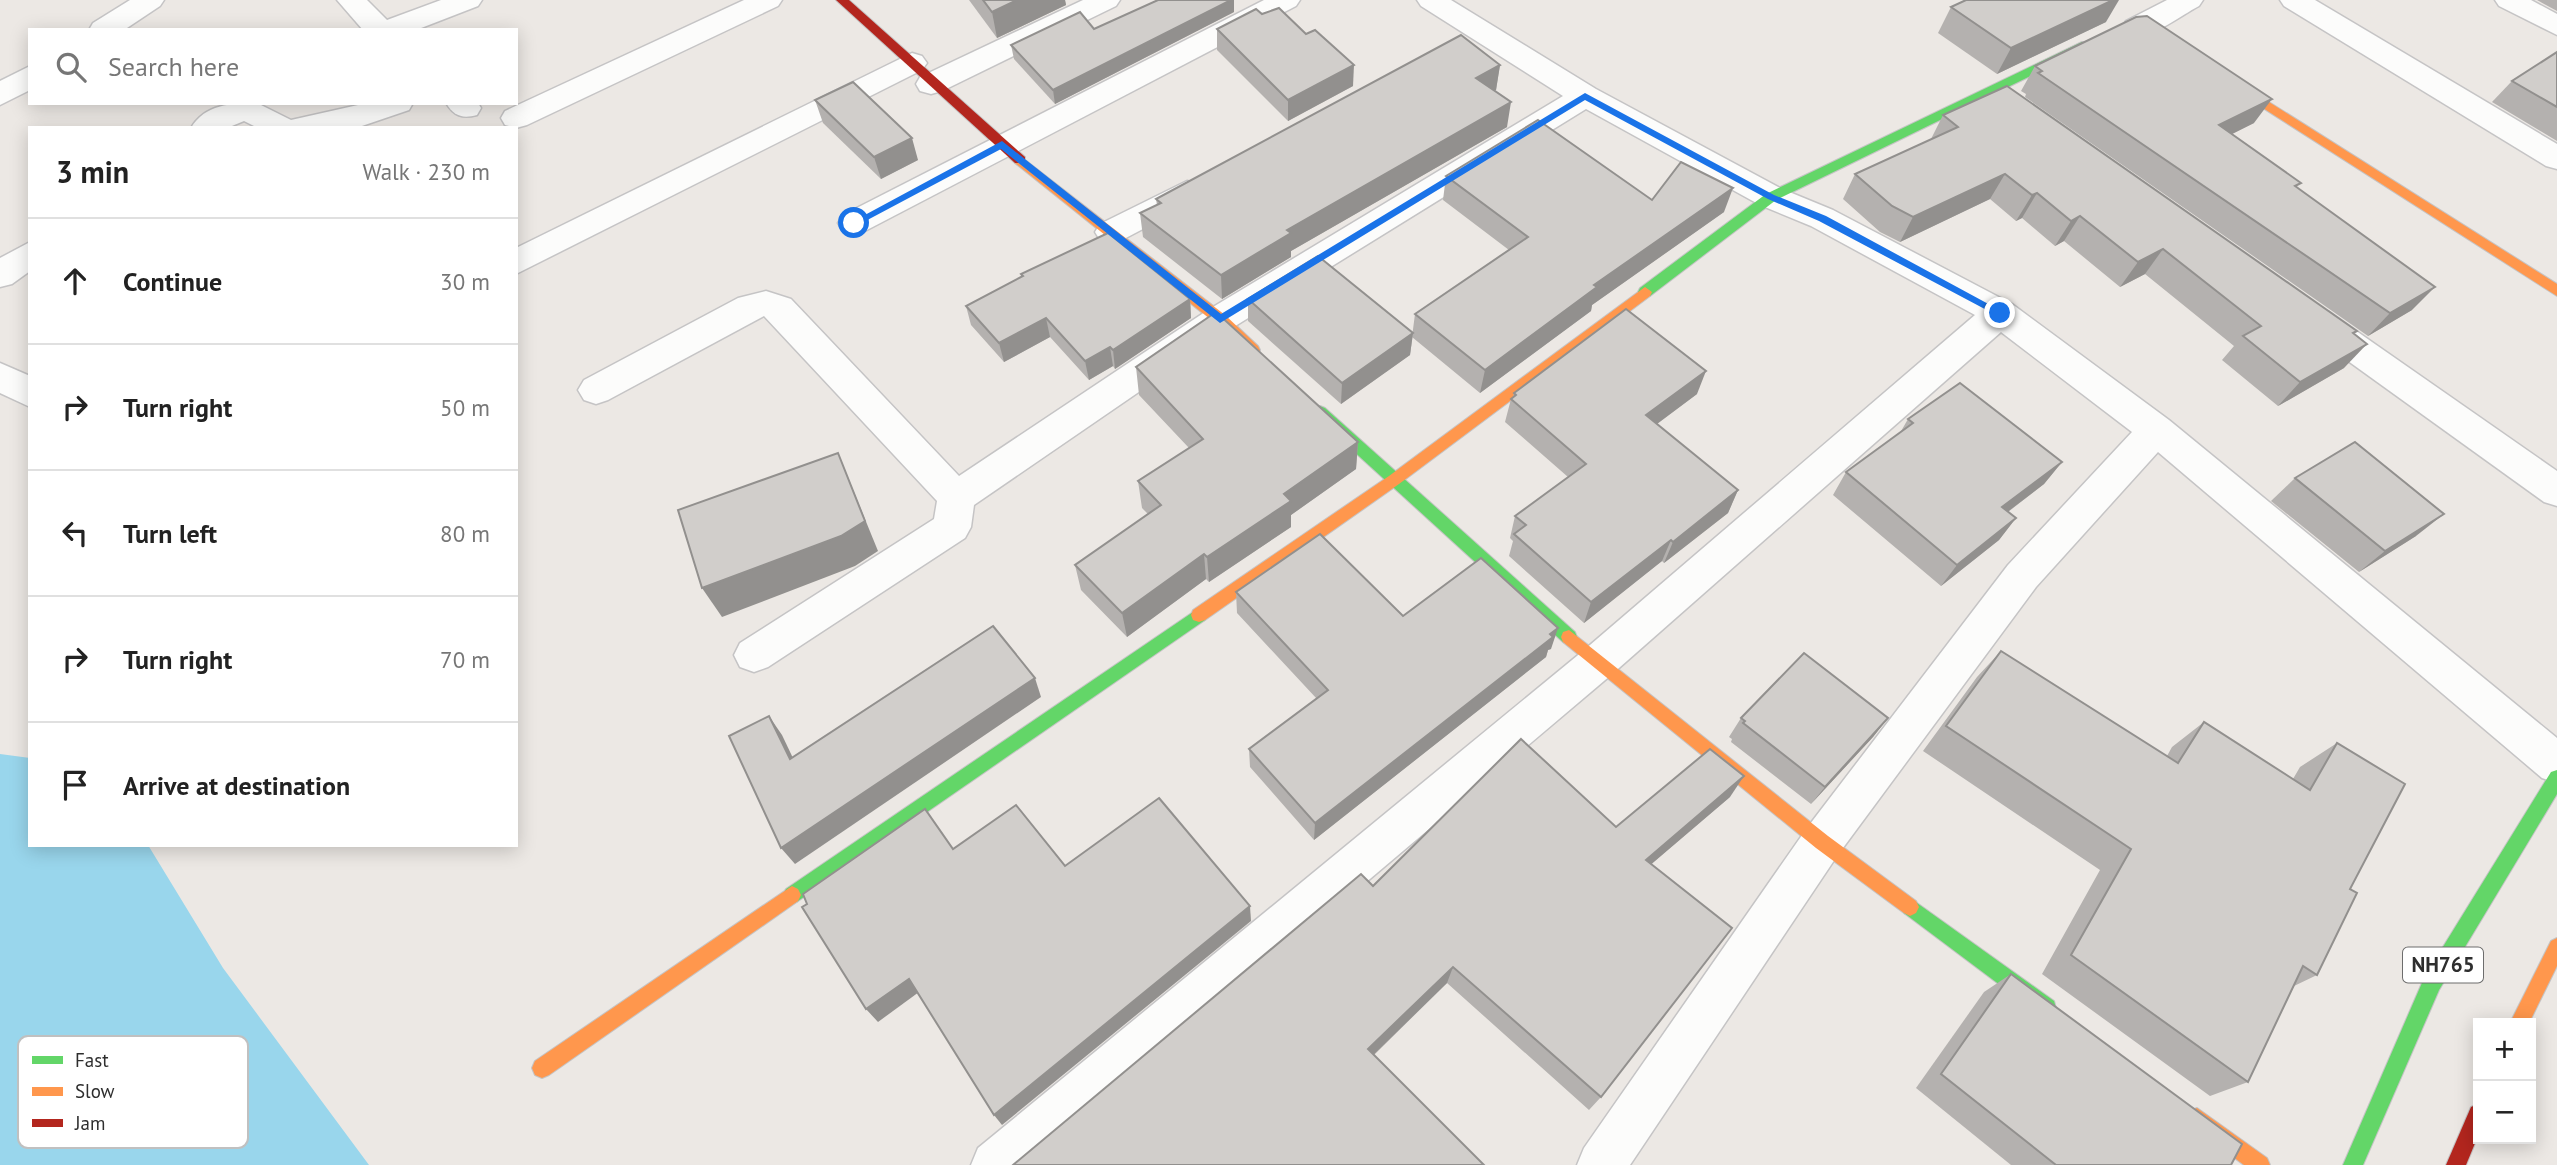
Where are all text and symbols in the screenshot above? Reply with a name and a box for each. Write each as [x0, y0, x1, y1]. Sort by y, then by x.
search box [28, 28, 518, 105]
icon: search [52, 48, 90, 86]
text: Search here [108, 50, 239, 83]
text: 3 min [56, 152, 129, 191]
text: Walk · 230 m [363, 157, 490, 186]
route start [838, 207, 869, 238]
icon: ahead [56, 262, 94, 300]
text: Continue [123, 265, 222, 298]
text: 30 m [440, 267, 490, 296]
route end [1984, 297, 2015, 328]
icon: right [56, 388, 94, 426]
text: Turn right [123, 391, 232, 424]
text: 50 m [440, 393, 490, 422]
icon: left [56, 514, 94, 552]
text: Turn left [123, 517, 217, 550]
text: 80 m [440, 519, 490, 548]
icon: right [56, 640, 94, 678]
text: Turn right [123, 643, 232, 676]
text: 70 m [440, 645, 490, 674]
icon: arrive [56, 766, 94, 804]
text: Arrive at destination [123, 769, 350, 802]
road number: NH765 [2403, 948, 2483, 982]
map controls [2473, 1018, 2536, 1144]
button: + [2473, 1018, 2536, 1081]
legend [18, 1036, 248, 1148]
text: Fast [75, 1048, 109, 1072]
text: Slow [75, 1079, 115, 1103]
button: − [2473, 1081, 2536, 1144]
text: Jam [74, 1111, 105, 1135]

